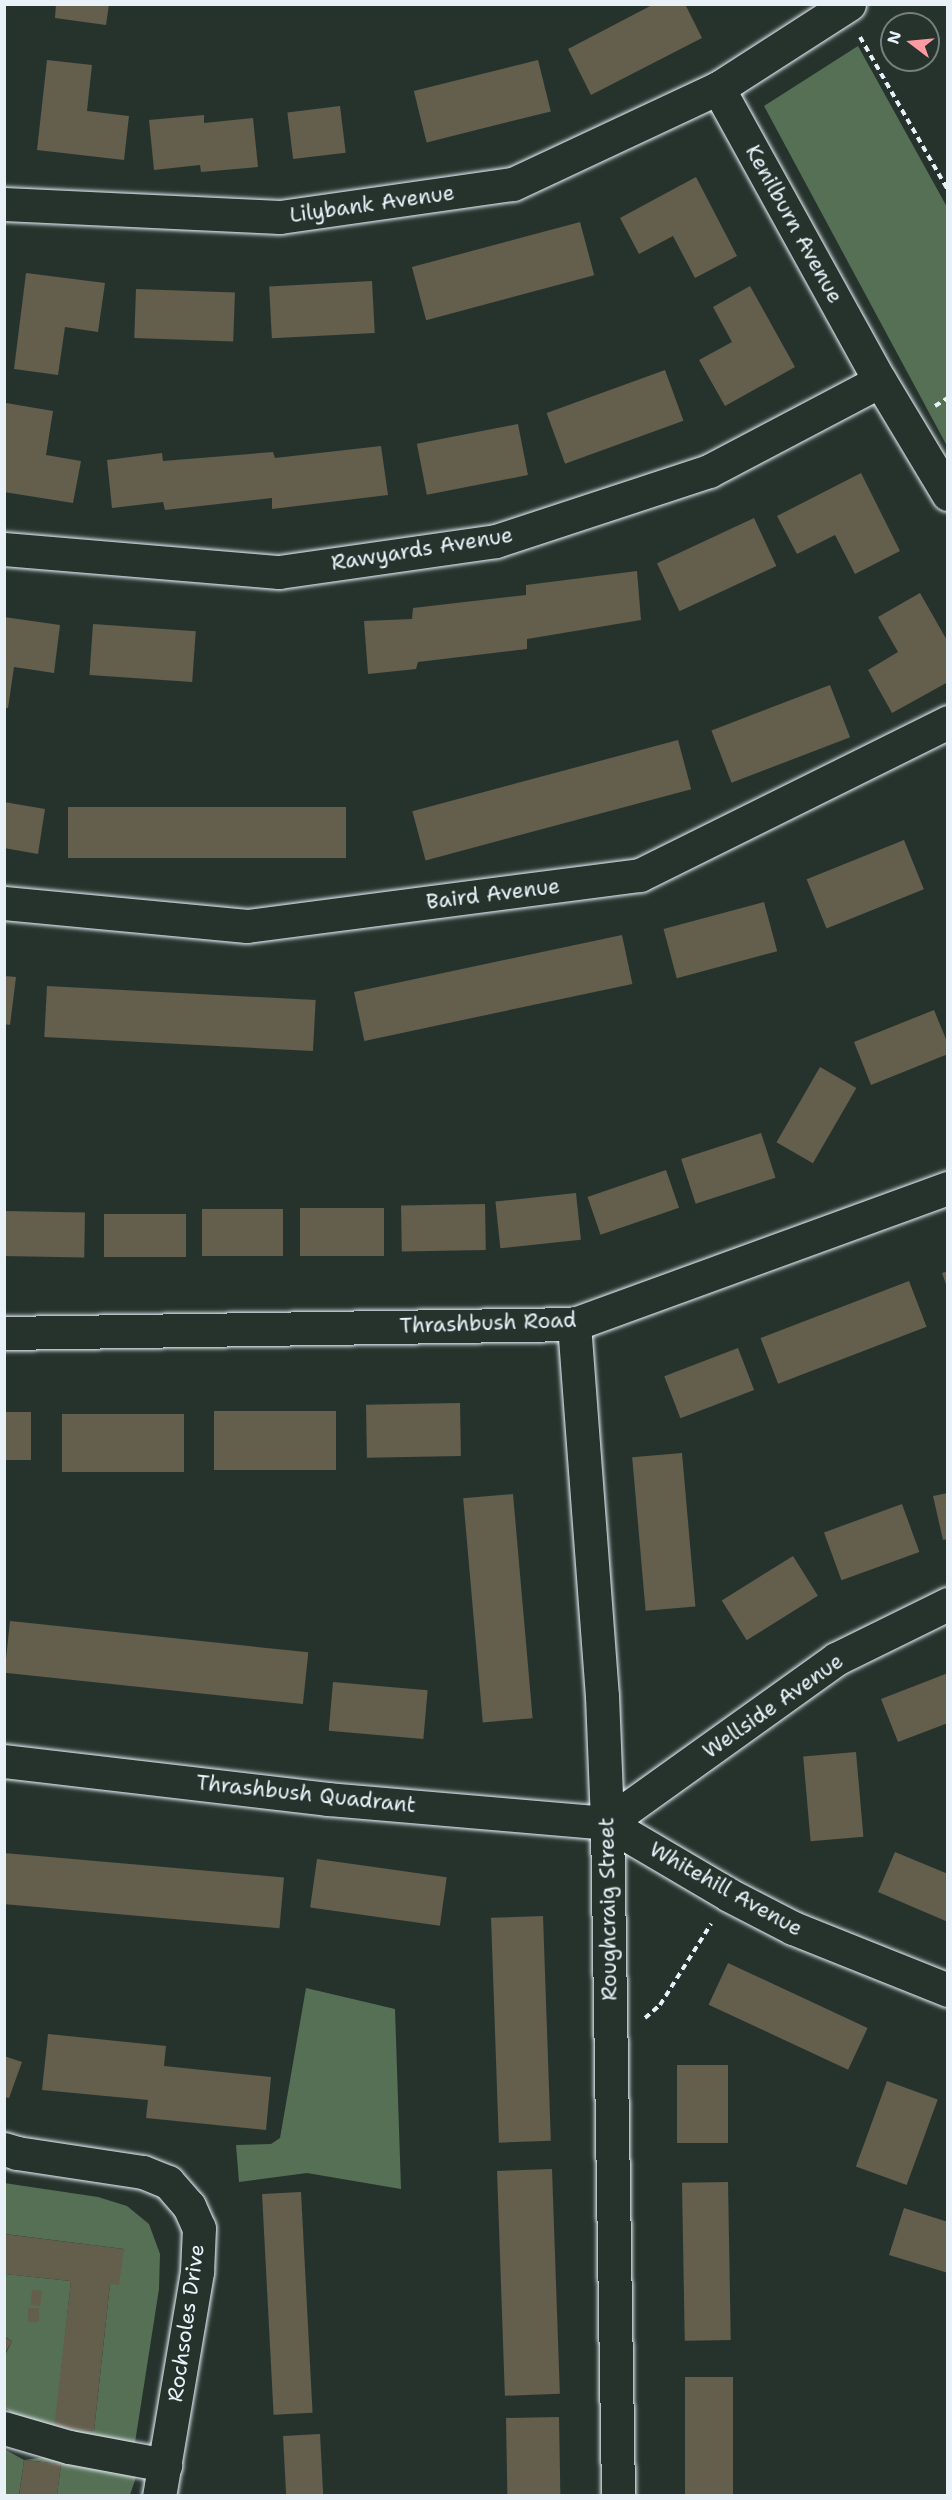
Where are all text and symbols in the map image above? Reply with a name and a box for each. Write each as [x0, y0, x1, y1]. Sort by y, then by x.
north arrow [880, 12, 940, 72]
text: N [882, 28, 906, 46]
street label: Kenilburn Avenue [740, 140, 848, 308]
street label: Lilybank Avenue [288, 180, 456, 228]
street label: Rawyards Avenue [329, 522, 515, 576]
street label: Baird Avenue [425, 873, 561, 915]
street label: Thrashbush Road [399, 1307, 577, 1339]
street label: Wellside Avenue [698, 1648, 848, 1764]
street label: Thrashbush Quadrant [195, 1770, 417, 1818]
street label: Roughcraig Street [594, 1817, 622, 2001]
street label: Whitehill Avenue [645, 1837, 807, 1941]
street label: Rochsoles Drive [162, 2242, 210, 2404]

